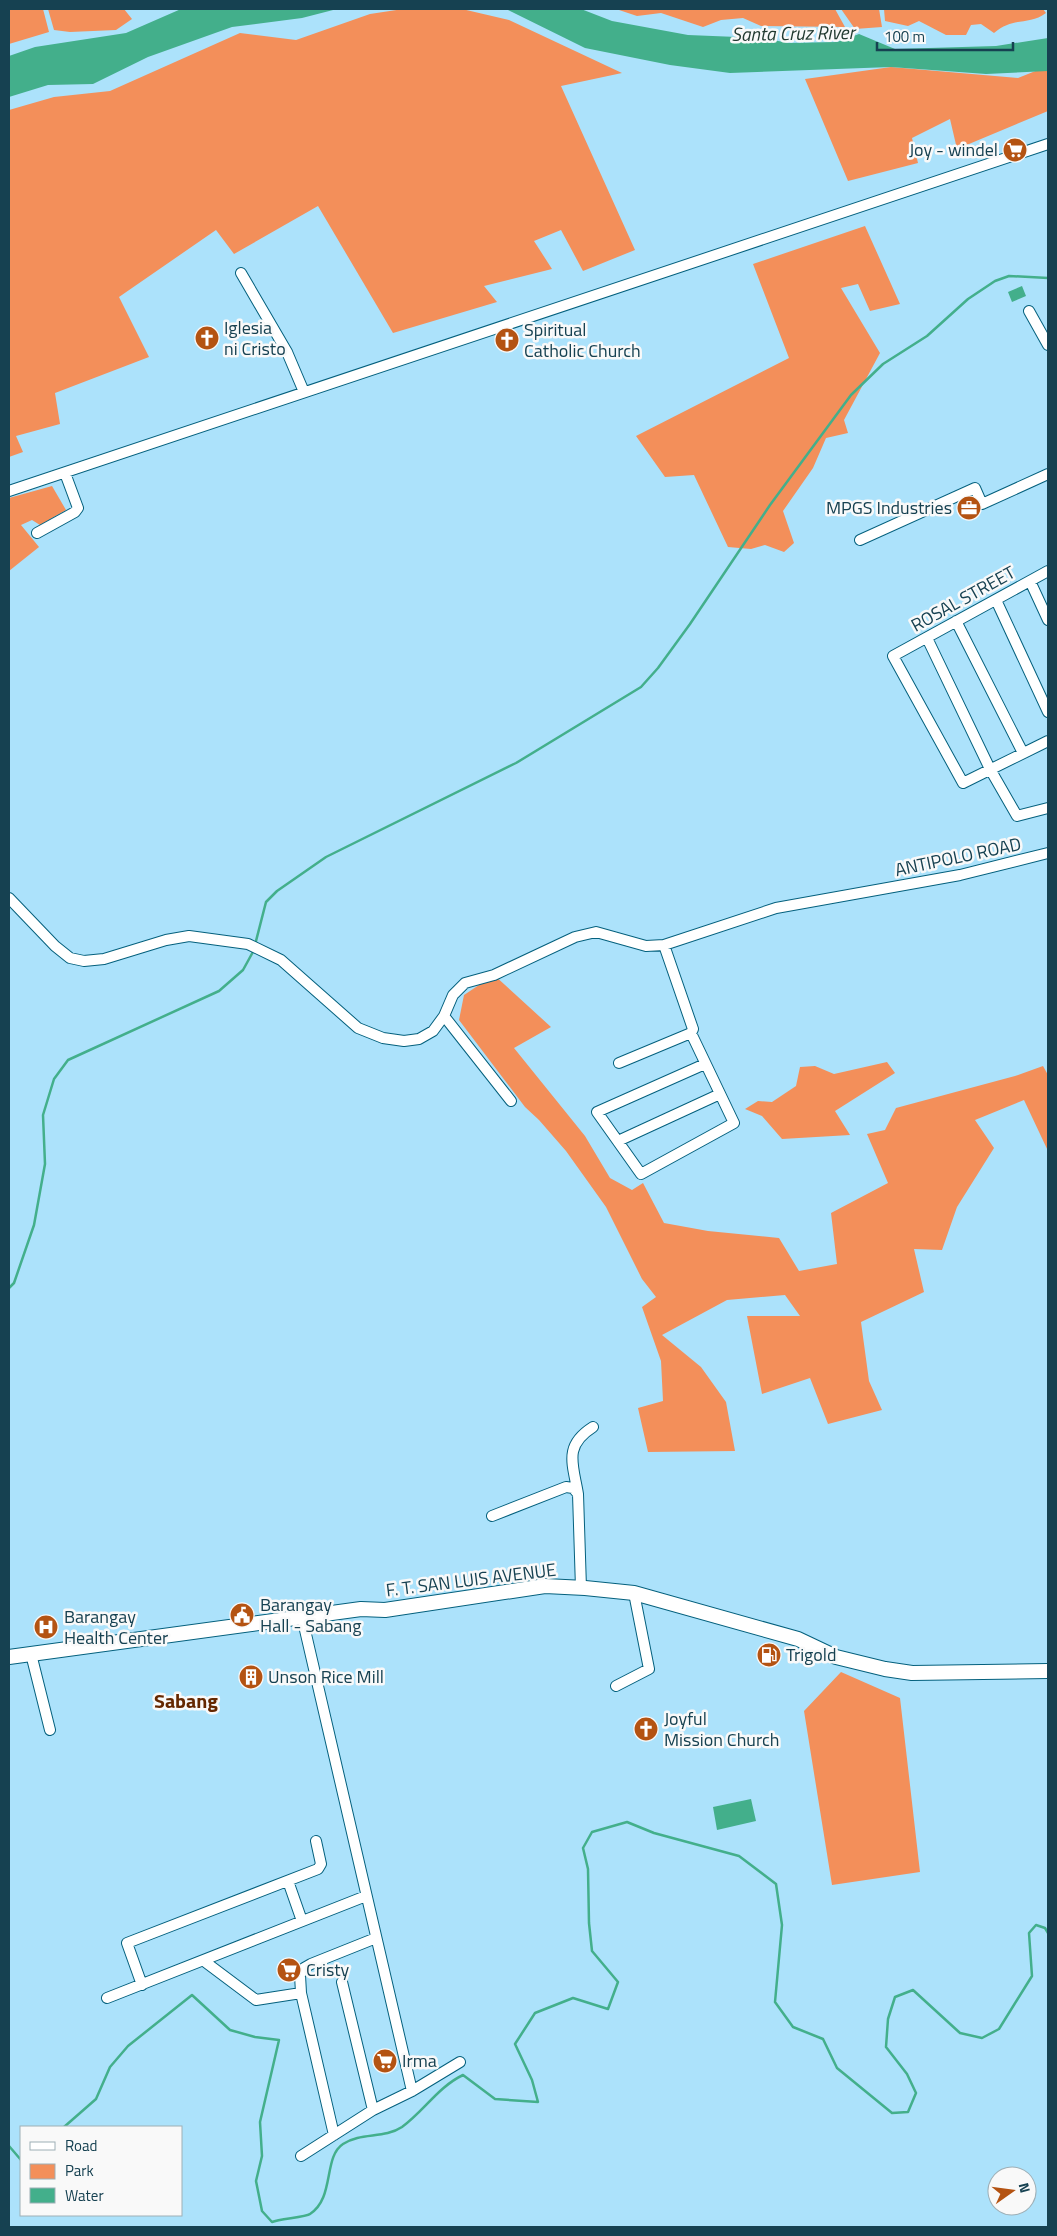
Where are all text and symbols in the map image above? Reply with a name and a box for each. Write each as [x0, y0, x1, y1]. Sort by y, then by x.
water label: Santa Cruz River [731, 17, 857, 48]
scale bar [877, 20, 1013, 52]
text: 100 m [884, 25, 925, 48]
place label: Joy - windel [909, 136, 998, 163]
supermarket icon: Joy - windel [1002, 137, 1028, 163]
place label: Iglesia ni Cristo [224, 314, 286, 362]
place label: Spiritual Catholic Church [524, 316, 641, 364]
church icon: Iglesia ni Cristo [194, 325, 220, 351]
church icon: Spiritual Catholic Church [494, 327, 520, 353]
place label: MPGS Industries [826, 494, 952, 521]
office icon: MPGS Industries [956, 495, 982, 521]
street label: ROSAL STREET [906, 558, 1020, 638]
street label: ANTIPOLO ROAD [892, 830, 1024, 883]
street label: F. T. SAN LUIS AVENUE [384, 1556, 558, 1603]
place label: Barangay Hall - Sabang [260, 1591, 361, 1639]
public building icon: Barangay Hall - Sabang [229, 1602, 255, 1628]
place label: Barangay Health Center [64, 1603, 168, 1651]
hospital icon: Barangay Health Center [33, 1614, 59, 1640]
place label: Trigold [786, 1641, 837, 1668]
fuel station icon: Trigold [756, 1642, 782, 1668]
place label: Unson Rice Mill [268, 1663, 384, 1690]
building icon: Unson Rice Mill [238, 1664, 264, 1690]
district label: Sabang [154, 1685, 218, 1716]
place label: Joyful Mission Church [664, 1705, 779, 1753]
church icon: Joyful Mission Church [633, 1716, 659, 1742]
place label: Cristy [306, 1956, 350, 1983]
supermarket icon: Cristy [276, 1957, 302, 1983]
place label: Irma [402, 2047, 437, 2074]
supermarket icon: Irma [372, 2048, 398, 2074]
legend [20, 2126, 182, 2216]
text: Road [65, 2134, 97, 2157]
text: Park [65, 2159, 94, 2182]
north arrow [987, 2166, 1037, 2216]
text: N [1014, 2180, 1036, 2195]
text: Water [65, 2184, 104, 2207]

